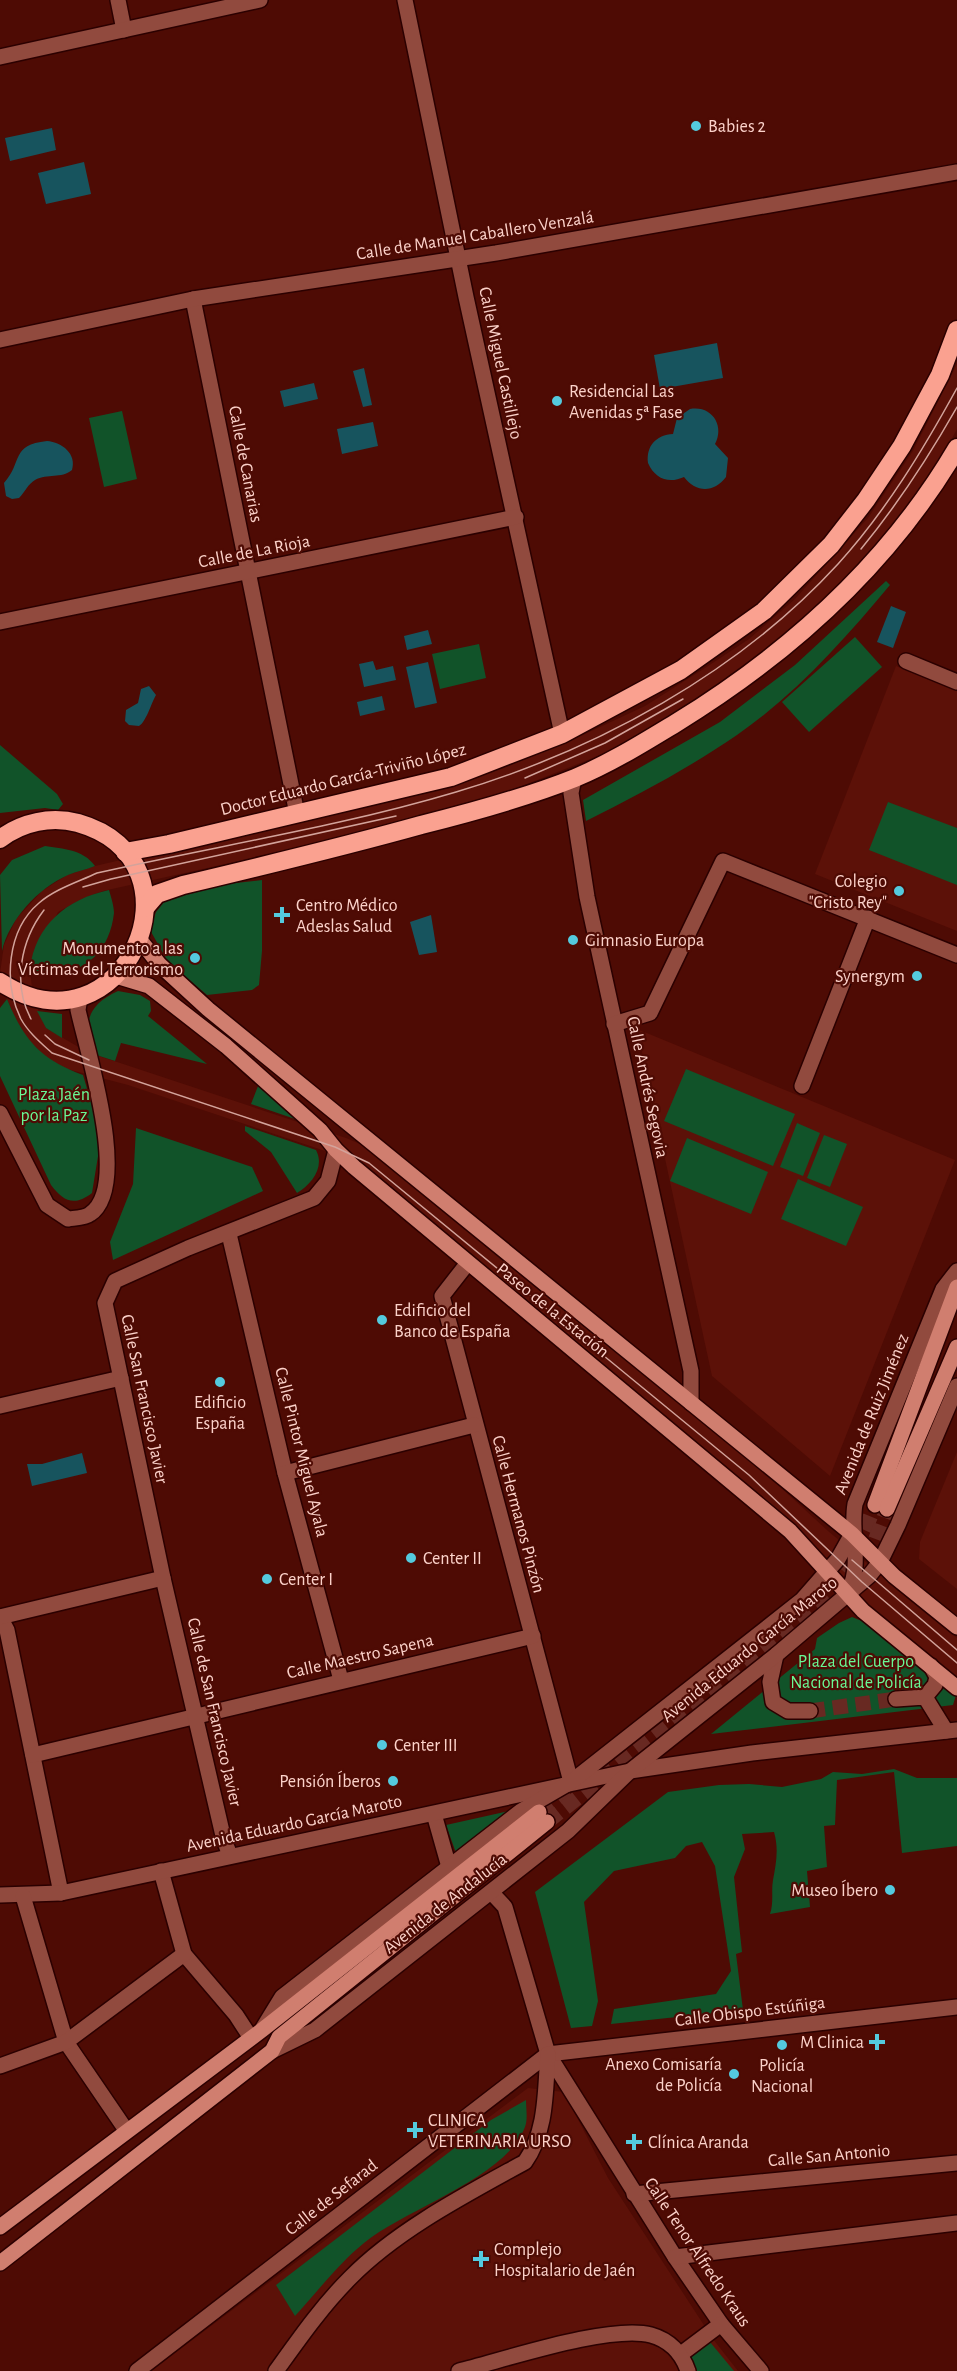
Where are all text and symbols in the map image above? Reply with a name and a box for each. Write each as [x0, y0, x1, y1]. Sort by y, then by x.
place label: Babies 2 [708, 118, 766, 136]
marker: Babies 2 [689, 119, 703, 133]
street label: Calle de Manuel Caballero Venzalá [355, 208, 595, 264]
street label: Calle Miguel Castillejo [475, 285, 525, 441]
place label: Residencial Las Avenidas 5ª Fase [569, 383, 682, 422]
marker: Residencial Las Avenidas 5ª Fase [550, 394, 564, 408]
street label: Calle de Canarias [225, 404, 265, 524]
street label: Calle de La Rioja [197, 532, 312, 572]
street label: Doctor Eduardo García-Triviño López [219, 741, 468, 819]
place label: Colegio "Cristo Rey" [809, 873, 887, 912]
marker: Colegio "Cristo Rey" [892, 884, 906, 898]
place label: Centro Médico Adeslas Salud [296, 897, 398, 936]
marker: Centro Médico Adeslas Salud [273, 906, 291, 924]
place label: Gimnasio Europa [585, 932, 704, 950]
marker: Gimnasio Europa [566, 933, 580, 947]
place label: Monumento a las Víctimas del Terrorismo [18, 940, 183, 979]
marker: Monumento a las Víctimas del Terrorismo [188, 951, 202, 965]
place label: Synergym [835, 968, 905, 986]
marker: Synergym [910, 969, 924, 983]
street label: Calle Andrés Segovia [623, 1015, 671, 1160]
park label: Plaza Jaén por la Paz [18, 1086, 90, 1125]
street label: Paseo de la Estación [493, 1260, 612, 1361]
place label: Edificio del Banco de España [394, 1302, 511, 1341]
street label: Calle San Francisco Javier [117, 1313, 171, 1486]
marker: Edificio del Banco de España [375, 1313, 389, 1327]
street label: Avenida de Ruiz Jiménez [831, 1331, 912, 1497]
street label: Calle Pintor Miguel Ayala [271, 1365, 331, 1539]
marker: Edificio España [213, 1375, 227, 1389]
place label: Edificio España [194, 1394, 246, 1433]
street label: Calle Hermanos Pinzón [488, 1434, 548, 1595]
place label: Center II [423, 1550, 482, 1568]
marker: Center II [404, 1551, 418, 1565]
place label: Center I [279, 1571, 333, 1589]
marker: Center I [260, 1572, 274, 1586]
street label: Avenida Eduardo García Maroto [658, 1573, 841, 1726]
street label: Calle de San Francisco Javier [184, 1616, 245, 1809]
street label: Calle Maestro Sapena [285, 1631, 435, 1683]
park label: Plaza del Cuerpo Nacional de Policía [790, 1653, 922, 1692]
place label: Center III [394, 1737, 458, 1755]
marker: Center III [375, 1738, 389, 1752]
place label: Pensión Íberos [279, 1770, 381, 1791]
marker: Pensión Íberos [386, 1774, 400, 1788]
street label: Avenida Eduardo García Maroto [185, 1792, 404, 1856]
street label: Avenida de Andalucía [381, 1850, 511, 1957]
place label: Museo Íbero [791, 1879, 878, 1900]
marker: Museo Íbero [883, 1883, 897, 1897]
street label: Calle Obispo Estúñiga [674, 1994, 826, 2030]
marker: M Clinica [868, 2033, 886, 2051]
place label: M Clinica [800, 2034, 864, 2052]
marker: Policía Nacional [775, 2038, 789, 2052]
place label: Anexo Comisaría de Policía [605, 2056, 722, 2095]
place label: Policía Nacional [751, 2057, 813, 2096]
marker: Anexo Comisaría de Policía [727, 2067, 741, 2081]
place label: CLINICA VETERINARIA URSO [428, 2112, 571, 2151]
marker: CLINICA VETERINARIA URSO [406, 2121, 424, 2139]
marker: Clínica Aranda [625, 2133, 643, 2151]
place label: Clínica Aranda [648, 2134, 749, 2152]
street label: Calle San Antonio [767, 2142, 891, 2170]
street label: Calle de Sefarad [282, 2156, 381, 2239]
street label: Calle Tenor Alfredo Kraus [641, 2175, 754, 2330]
place label: Complejo Hospitalario de Jaén [494, 2241, 635, 2280]
marker: Complejo Hospitalario de Jaén [472, 2250, 490, 2268]

